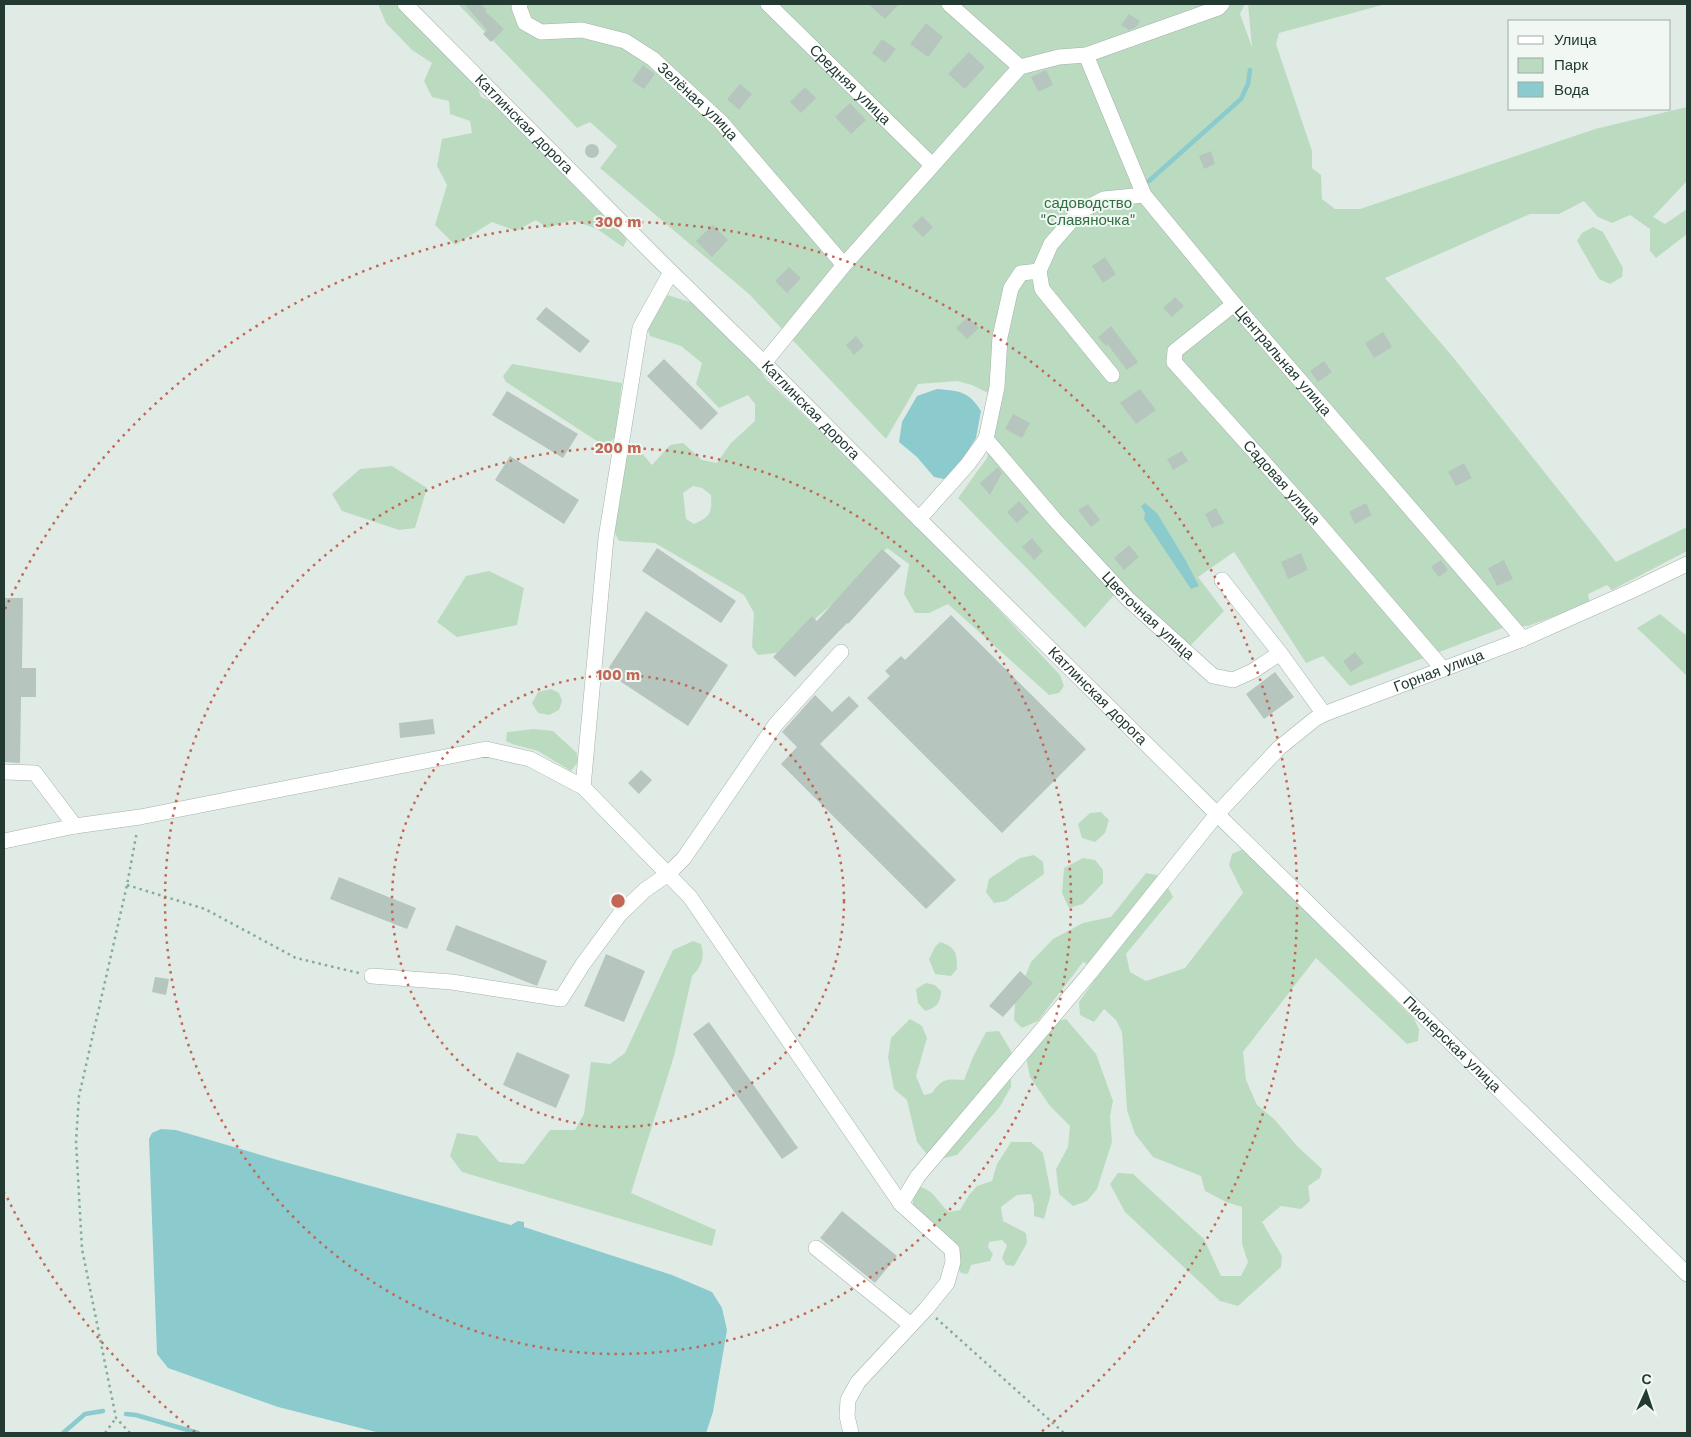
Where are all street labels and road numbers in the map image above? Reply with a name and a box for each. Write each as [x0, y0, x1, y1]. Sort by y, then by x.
street label: Средняя улица [806, 41, 895, 129]
street label: Зелёная улица [654, 59, 742, 145]
street label: Катлинская дорога [471, 71, 577, 178]
street label: Центральная улица [1231, 302, 1336, 420]
street label: Катлинская дорога [758, 357, 864, 464]
street label: Садовая улица [1239, 436, 1325, 529]
street label: Цветочная улица [1098, 568, 1198, 664]
street label: Катлинская дорога [1044, 643, 1151, 749]
street label: Горная улица [1391, 645, 1487, 696]
street label: Пионерская улица [1400, 992, 1505, 1096]

